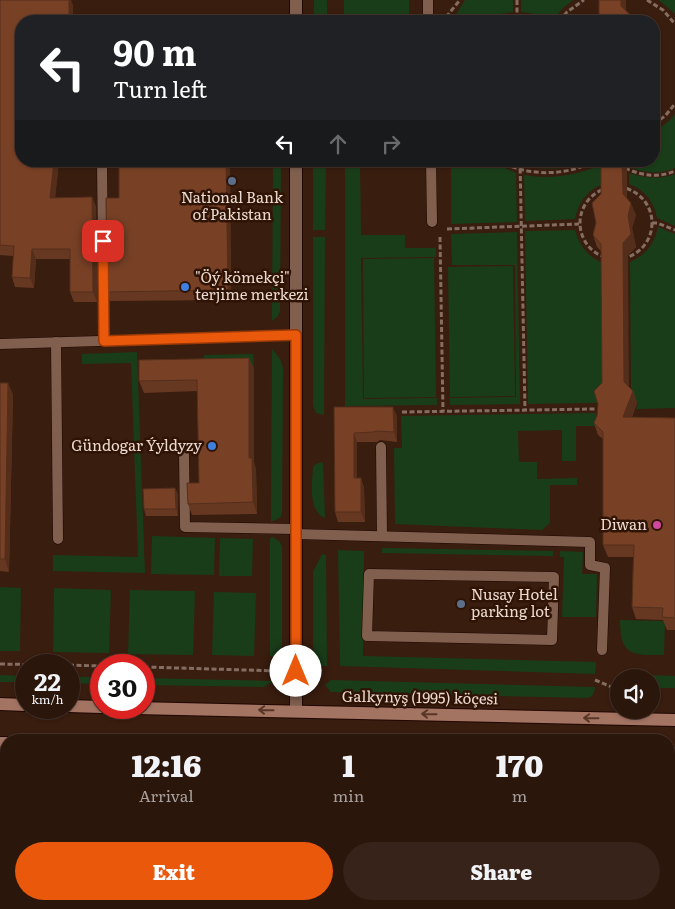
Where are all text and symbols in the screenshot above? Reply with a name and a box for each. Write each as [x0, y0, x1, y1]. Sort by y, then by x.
text: 90 m [113, 25, 197, 77]
icon: left [30, 35, 95, 100]
text: Turn left [113, 72, 207, 105]
icon: left [271, 130, 299, 158]
icon: ahead [324, 130, 352, 158]
icon: right [377, 130, 405, 158]
marker: National Bank of Pakistan [226, 175, 238, 187]
place label: National Bank of Pakistan [181, 185, 284, 225]
pin [82, 220, 124, 262]
icon: arrive [89, 227, 117, 255]
place label: "Öý kömekçi" terjime merkezi [195, 265, 308, 305]
marker: "Öý kömekçi" terjime merkezi [179, 281, 191, 293]
place label: Gündogar Ýyldyzy [71, 433, 202, 456]
marker: Gündogar Ýyldyzy [206, 440, 218, 452]
place label: Diwan [600, 512, 647, 535]
marker: Diwan [651, 519, 663, 531]
place label: Nusay Hotel parking lot [471, 582, 558, 622]
marker: Nusay Hotel parking lot [455, 598, 467, 610]
position arrow [269, 644, 321, 696]
speed limit sign: 30 [90, 654, 155, 719]
text: 22 [34, 662, 61, 699]
map controls [610, 669, 660, 719]
button: sound [610, 669, 660, 719]
street label: Galkynyş (1995) köçesi [342, 684, 498, 709]
text: km/h [32, 690, 63, 708]
one-way arrow [259, 706, 275, 715]
one-way arrow [421, 710, 437, 719]
one-way arrow [584, 714, 600, 723]
text: 12:16 [131, 742, 201, 786]
text: 1 [342, 742, 355, 786]
text: 170 [496, 742, 544, 786]
text: Arrival [139, 783, 194, 807]
text: min [333, 783, 364, 807]
text: m [512, 783, 527, 807]
button: Exit [15, 842, 333, 900]
button: Share [343, 842, 660, 900]

